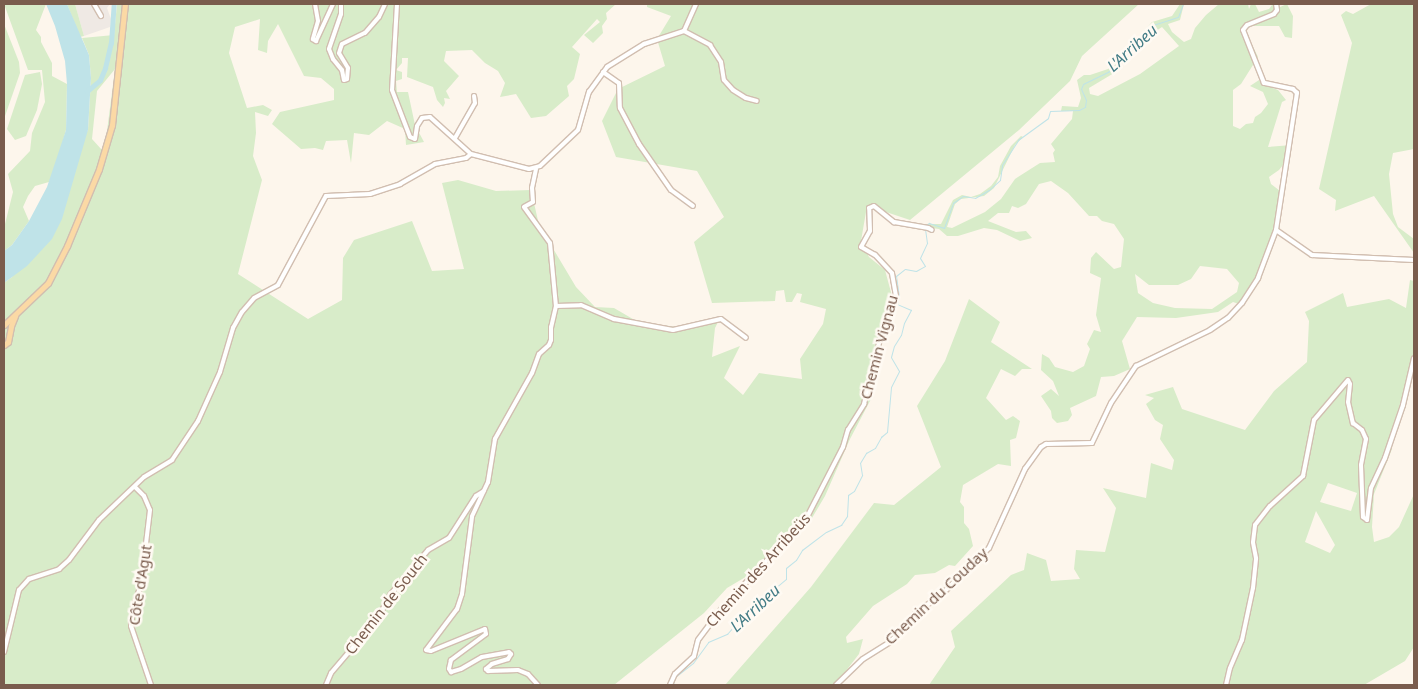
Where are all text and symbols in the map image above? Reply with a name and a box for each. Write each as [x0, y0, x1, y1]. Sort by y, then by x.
water label: L'Arribeu [1103, 20, 1161, 76]
street label: Chemin Vignau [856, 293, 902, 401]
street label: Chemin des Arribeüs [702, 509, 814, 631]
street label: Côte d'Agut [125, 543, 155, 627]
street label: Chemin du Couday [881, 544, 991, 648]
street label: Chemin de Souch [341, 550, 431, 658]
water label: L'Arribeu [726, 580, 784, 636]

